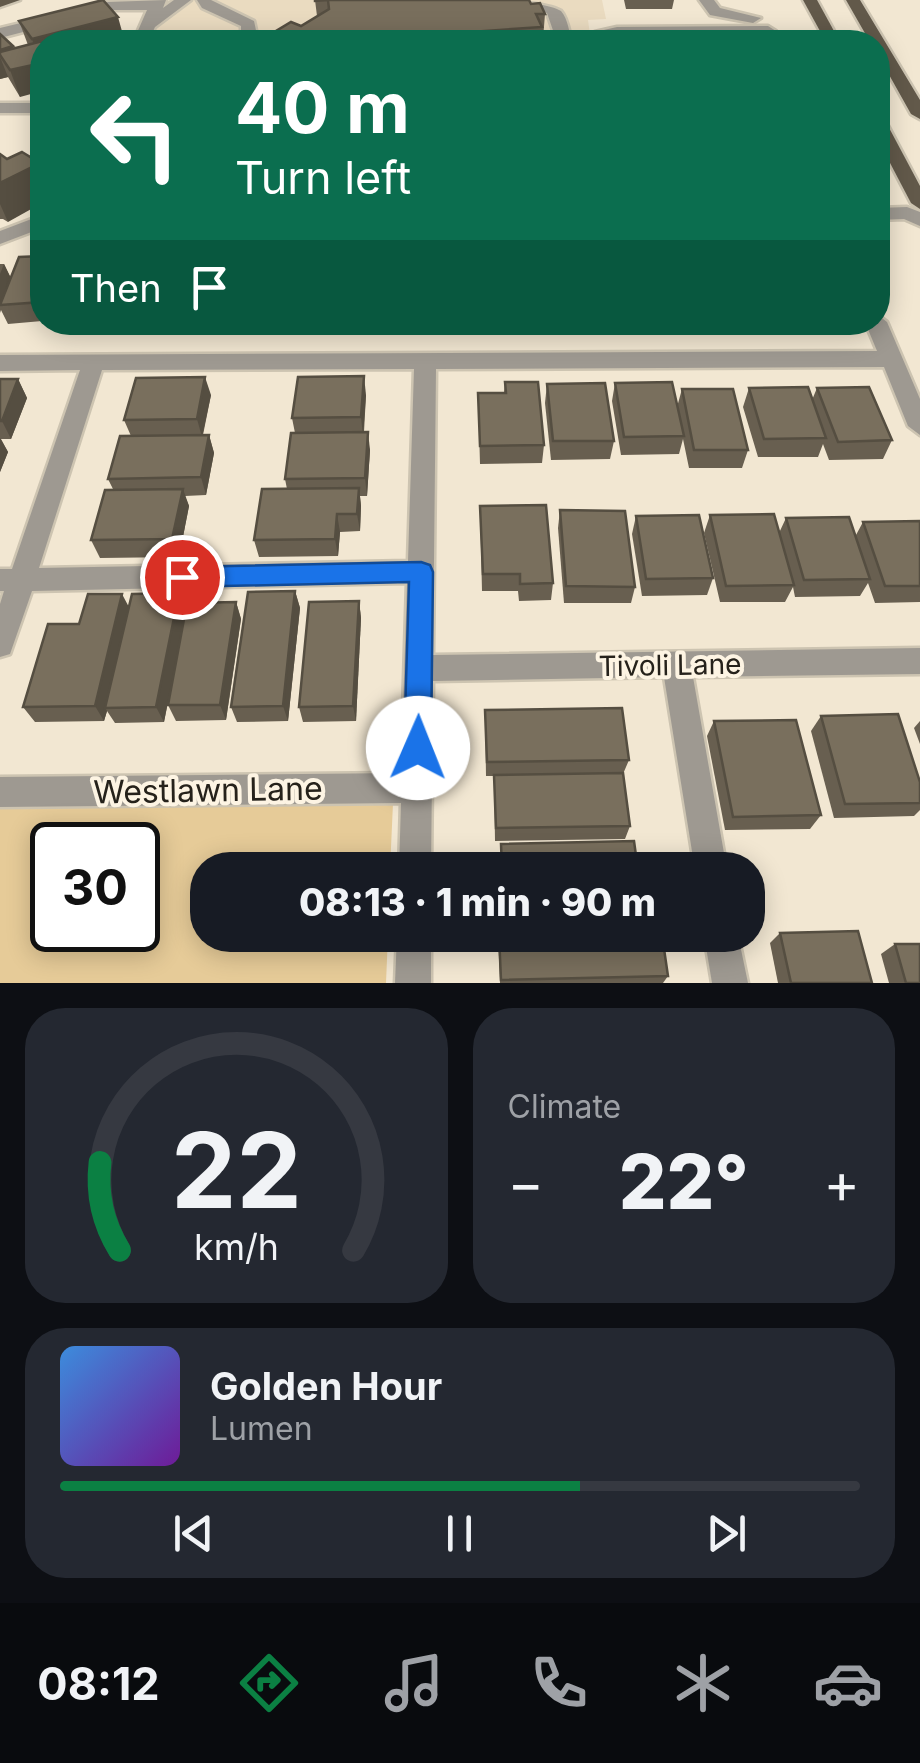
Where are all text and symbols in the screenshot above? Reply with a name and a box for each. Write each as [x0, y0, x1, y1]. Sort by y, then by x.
text: 40 m [235, 65, 410, 150]
icon: left [70, 70, 200, 200]
text: Turn left [235, 150, 411, 205]
icon: arrive [182, 260, 237, 315]
text: Then [70, 265, 162, 311]
pin [140, 535, 225, 620]
icon: arrive [155, 550, 210, 605]
street label: Tivoli Lane [598, 647, 742, 683]
position arrow [366, 696, 470, 800]
street label: Westlawn Lane [93, 769, 323, 811]
speed limit sign: 30 [30, 822, 160, 952]
text: 08:13 · 1 min · 90 m [299, 879, 656, 925]
text: Climate [508, 1087, 621, 1126]
text: 22 [171, 1107, 302, 1233]
text: 22° [619, 1136, 749, 1227]
text: − [508, 1150, 544, 1216]
text: + [824, 1150, 860, 1216]
text: km/h [194, 1225, 279, 1269]
text: Golden Hour [210, 1363, 442, 1409]
text: Lumen [210, 1409, 313, 1448]
icon: previous [166, 1506, 221, 1561]
icon: pause [432, 1506, 487, 1561]
icon: next [699, 1506, 754, 1561]
icon: directions [234, 1648, 304, 1718]
icon: music [379, 1648, 449, 1718]
icon: phone [524, 1648, 594, 1718]
icon: climate [668, 1648, 738, 1718]
icon: car [813, 1648, 883, 1718]
text: 08:12 [37, 1656, 160, 1711]

